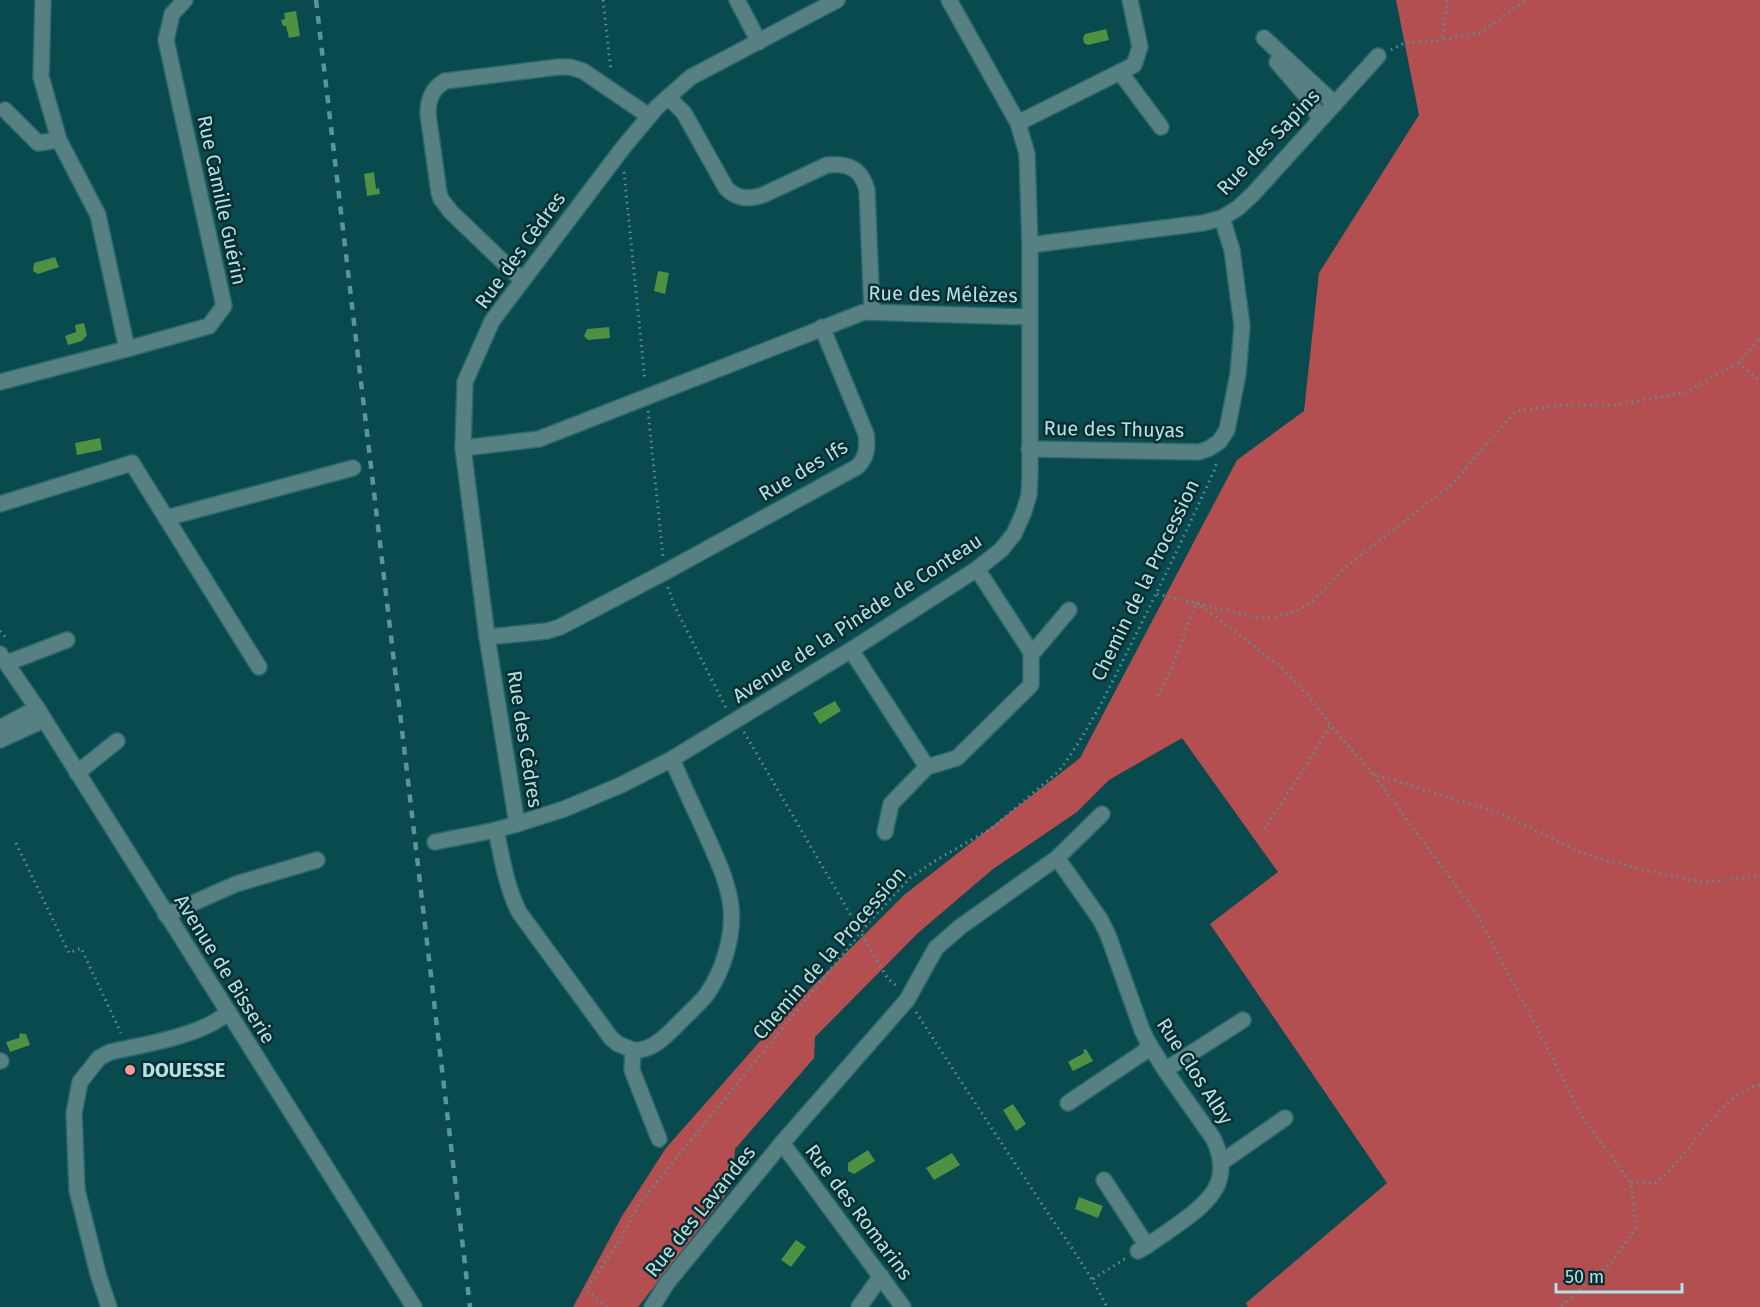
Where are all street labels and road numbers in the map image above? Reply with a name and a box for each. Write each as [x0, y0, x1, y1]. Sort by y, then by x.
street label: Rue des Sapins [1212, 84, 1324, 200]
street label: Rue Camille Guérin [192, 113, 252, 287]
street label: Rue des Cèdres [470, 187, 570, 313]
street label: Rue des Mélèzes [868, 281, 1018, 307]
street label: Rue des Thuyas [1043, 416, 1185, 442]
street label: Rue des Ifs [754, 434, 852, 506]
street label: Chemin de la Procession [1086, 475, 1204, 685]
street label: Avenue de la Pinède de Conteau [728, 528, 986, 708]
street label: Rue des Cèdres [502, 669, 548, 809]
street label: Chemin de la Procession [747, 862, 911, 1044]
street label: Avenue de Bisserie [169, 890, 281, 1048]
street label: Rue Clos Alby [1152, 1013, 1238, 1129]
street label: Rue des Lavandes [640, 1140, 760, 1282]
street label: Rue des Romarins [800, 1140, 918, 1284]

